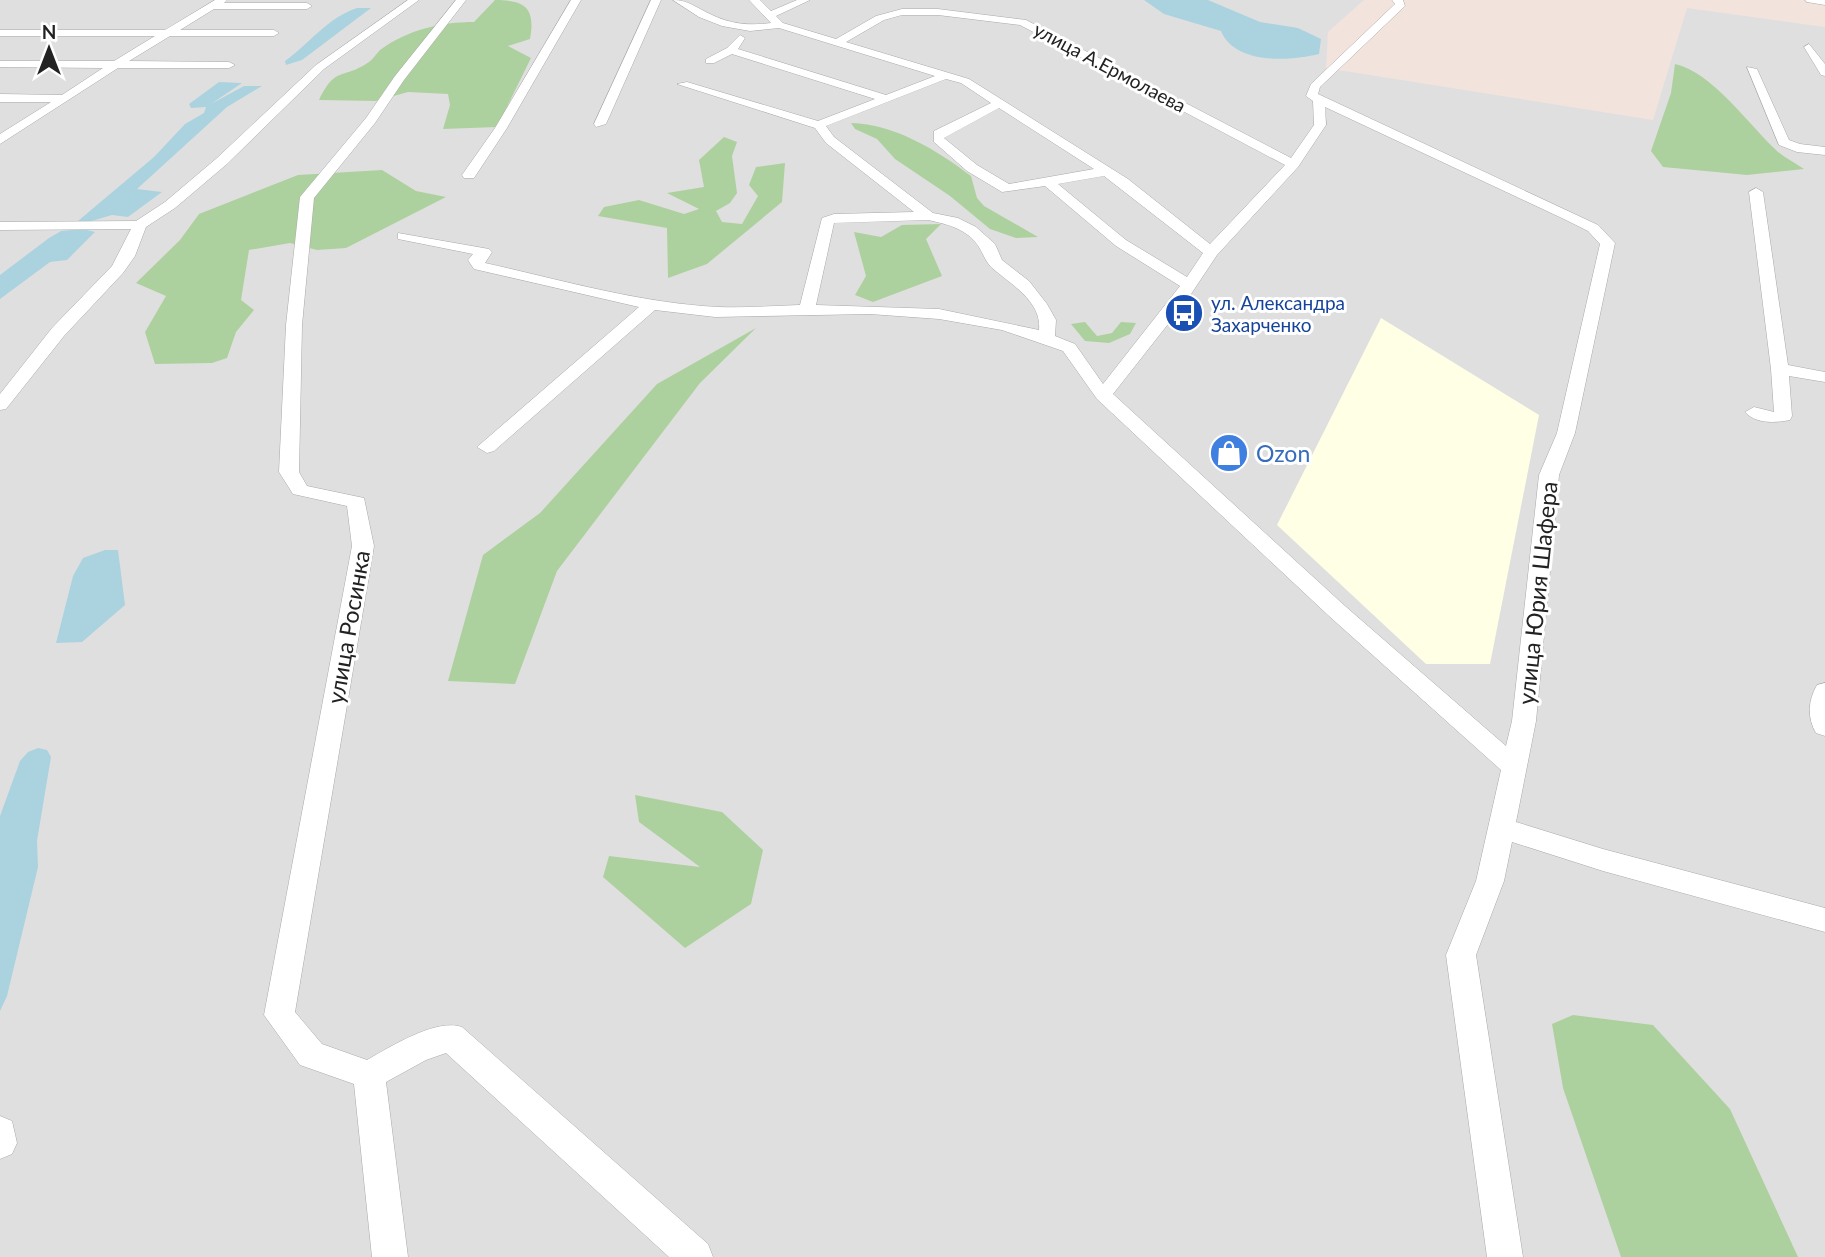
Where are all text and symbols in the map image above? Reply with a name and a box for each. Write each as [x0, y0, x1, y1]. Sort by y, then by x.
north arrow [14, 14, 84, 84]
street label: улица А.Ермолаева [1030, 17, 1190, 117]
text: N [42, 20, 56, 43]
place label: ул. Александра Захарченко [1211, 291, 1345, 336]
bus stop icon: ул. Александра Захарченко [1163, 292, 1205, 334]
shop icon: Ozon [1208, 432, 1250, 474]
place label: Ozon [1256, 439, 1310, 467]
street label: улица Юрия Шафера [1511, 480, 1563, 706]
street label: улица Росинка [321, 548, 375, 706]

